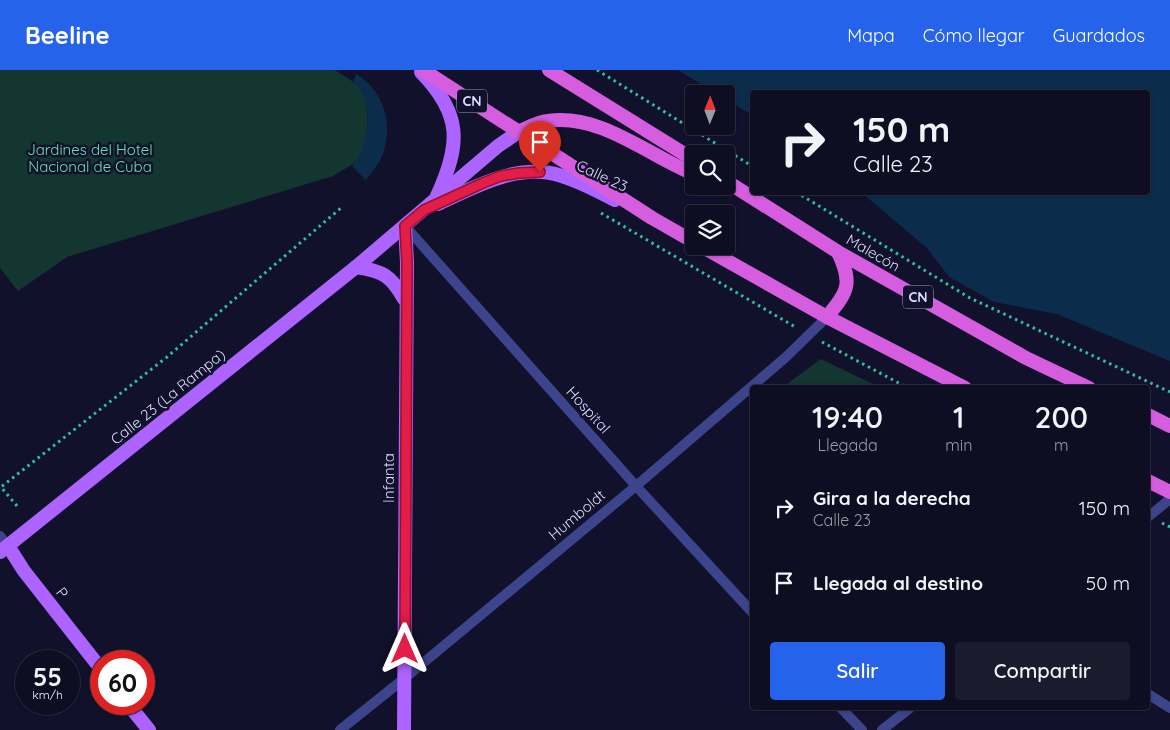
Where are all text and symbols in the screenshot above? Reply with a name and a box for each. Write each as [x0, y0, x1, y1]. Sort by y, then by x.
text: Beeline [25, 20, 110, 50]
text: Mapa [847, 24, 895, 47]
text: Cómo llegar [923, 24, 1025, 47]
text: Guardados [1053, 24, 1145, 47]
north arrow [685, 85, 735, 135]
map controls [685, 85, 735, 255]
road number: CN [457, 90, 487, 112]
text: 150 m [853, 107, 950, 151]
icon: right [770, 110, 835, 175]
pin [519, 121, 561, 172]
icon: arrive [526, 128, 554, 156]
park label: Jardines del Hotel Nacional de Cuba [27, 140, 153, 176]
button: search [685, 145, 735, 195]
text: Calle 23 [853, 150, 933, 178]
street label: Calle 23 [574, 155, 631, 196]
button: layers [685, 205, 735, 255]
street label: Malecón [843, 230, 903, 275]
road number: CN [903, 286, 933, 308]
street label: Calle 23 (La Rampa) [107, 345, 229, 449]
street label: Hospital [562, 382, 614, 437]
text: 19:40 [812, 398, 883, 436]
text: 1 [953, 398, 965, 436]
text: 200 [1035, 398, 1088, 436]
text: Llegada [818, 435, 878, 455]
text: min [945, 435, 972, 455]
text: m [1054, 435, 1069, 455]
street label: Infanta [379, 453, 398, 503]
street label: Humboldt [544, 485, 609, 544]
text: Gira a la derecha [813, 486, 971, 510]
icon: right [770, 494, 798, 522]
text: 150 m [1079, 496, 1130, 520]
text: Calle 23 [813, 510, 871, 530]
icon: arrive [770, 569, 798, 597]
text: Llegada al destino [813, 571, 983, 595]
text: 50 m [1086, 571, 1130, 595]
street label: P [52, 583, 73, 602]
position arrow [378, 622, 430, 674]
button: Salir [770, 642, 945, 700]
button: Compartir [955, 642, 1130, 700]
speed limit sign: 60 [90, 650, 155, 715]
text: 55 [33, 661, 62, 692]
text: km/h [32, 687, 63, 702]

